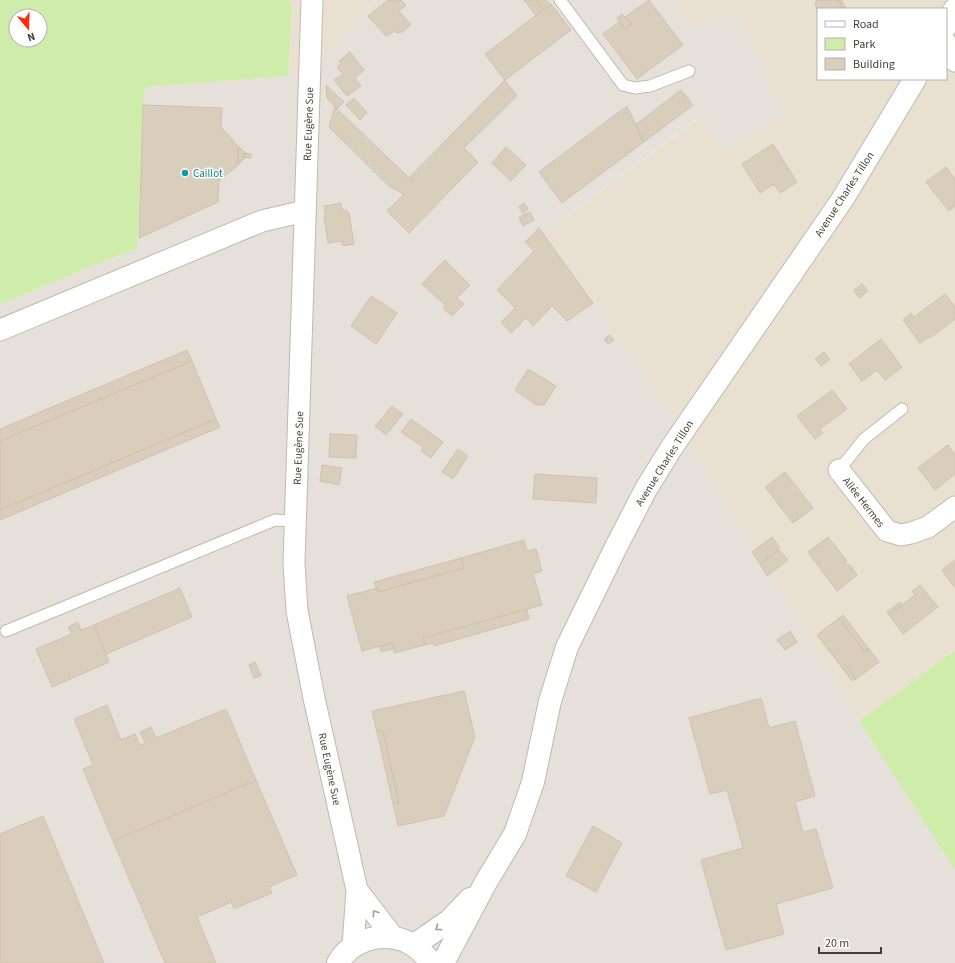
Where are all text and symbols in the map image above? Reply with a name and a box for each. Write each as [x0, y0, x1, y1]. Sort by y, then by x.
north arrow [8, 8, 48, 48]
legend [817, 8, 947, 80]
text: Road [853, 16, 879, 33]
text: N [25, 29, 37, 45]
text: Park [853, 36, 875, 53]
text: Building [853, 56, 895, 73]
street label: Rue Eugène Sue [300, 86, 317, 161]
street label: Avenue Charles Tillon [811, 149, 878, 240]
place label: Caillot [193, 166, 223, 181]
marker: Caillot [180, 168, 190, 178]
street label: Rue Eugène Sue [290, 410, 307, 485]
street label: Avenue Charles Tillon [632, 417, 697, 509]
street label: Allée Hermes [839, 474, 888, 531]
street label: Rue Eugène Sue [315, 732, 345, 807]
one-way arrow [373, 911, 380, 918]
one-way arrow [435, 923, 442, 930]
scale bar [819, 929, 881, 955]
text: 20 m [825, 935, 849, 952]

